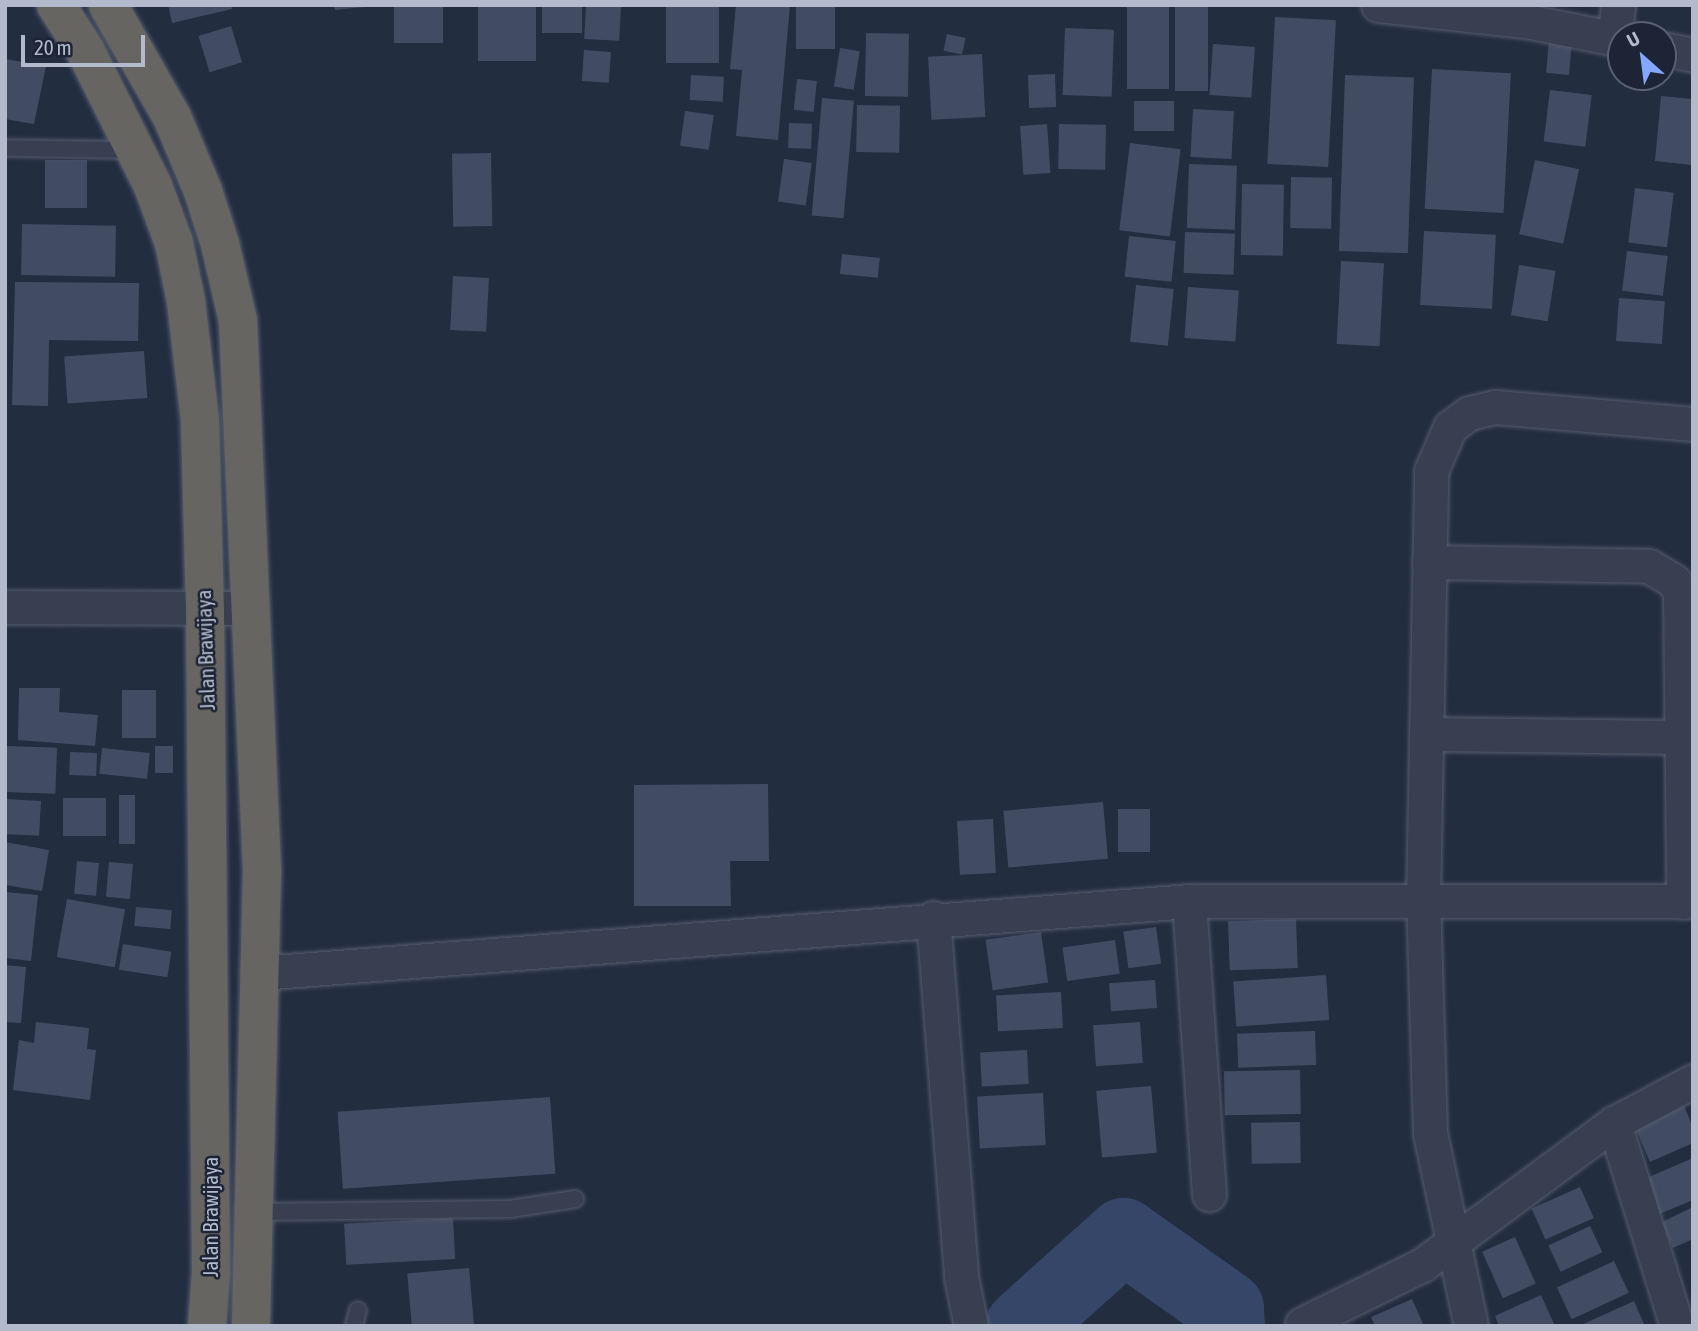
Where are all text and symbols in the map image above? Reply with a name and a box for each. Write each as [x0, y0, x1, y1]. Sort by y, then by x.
scale bar [24, 21, 149, 65]
north arrow [1607, 21, 1677, 91]
text: U [1623, 27, 1643, 52]
text: 20 m [34, 35, 72, 59]
street label: Jalan Brawijaya [190, 589, 220, 711]
street label: Jalan Brawijaya [197, 1157, 223, 1277]

